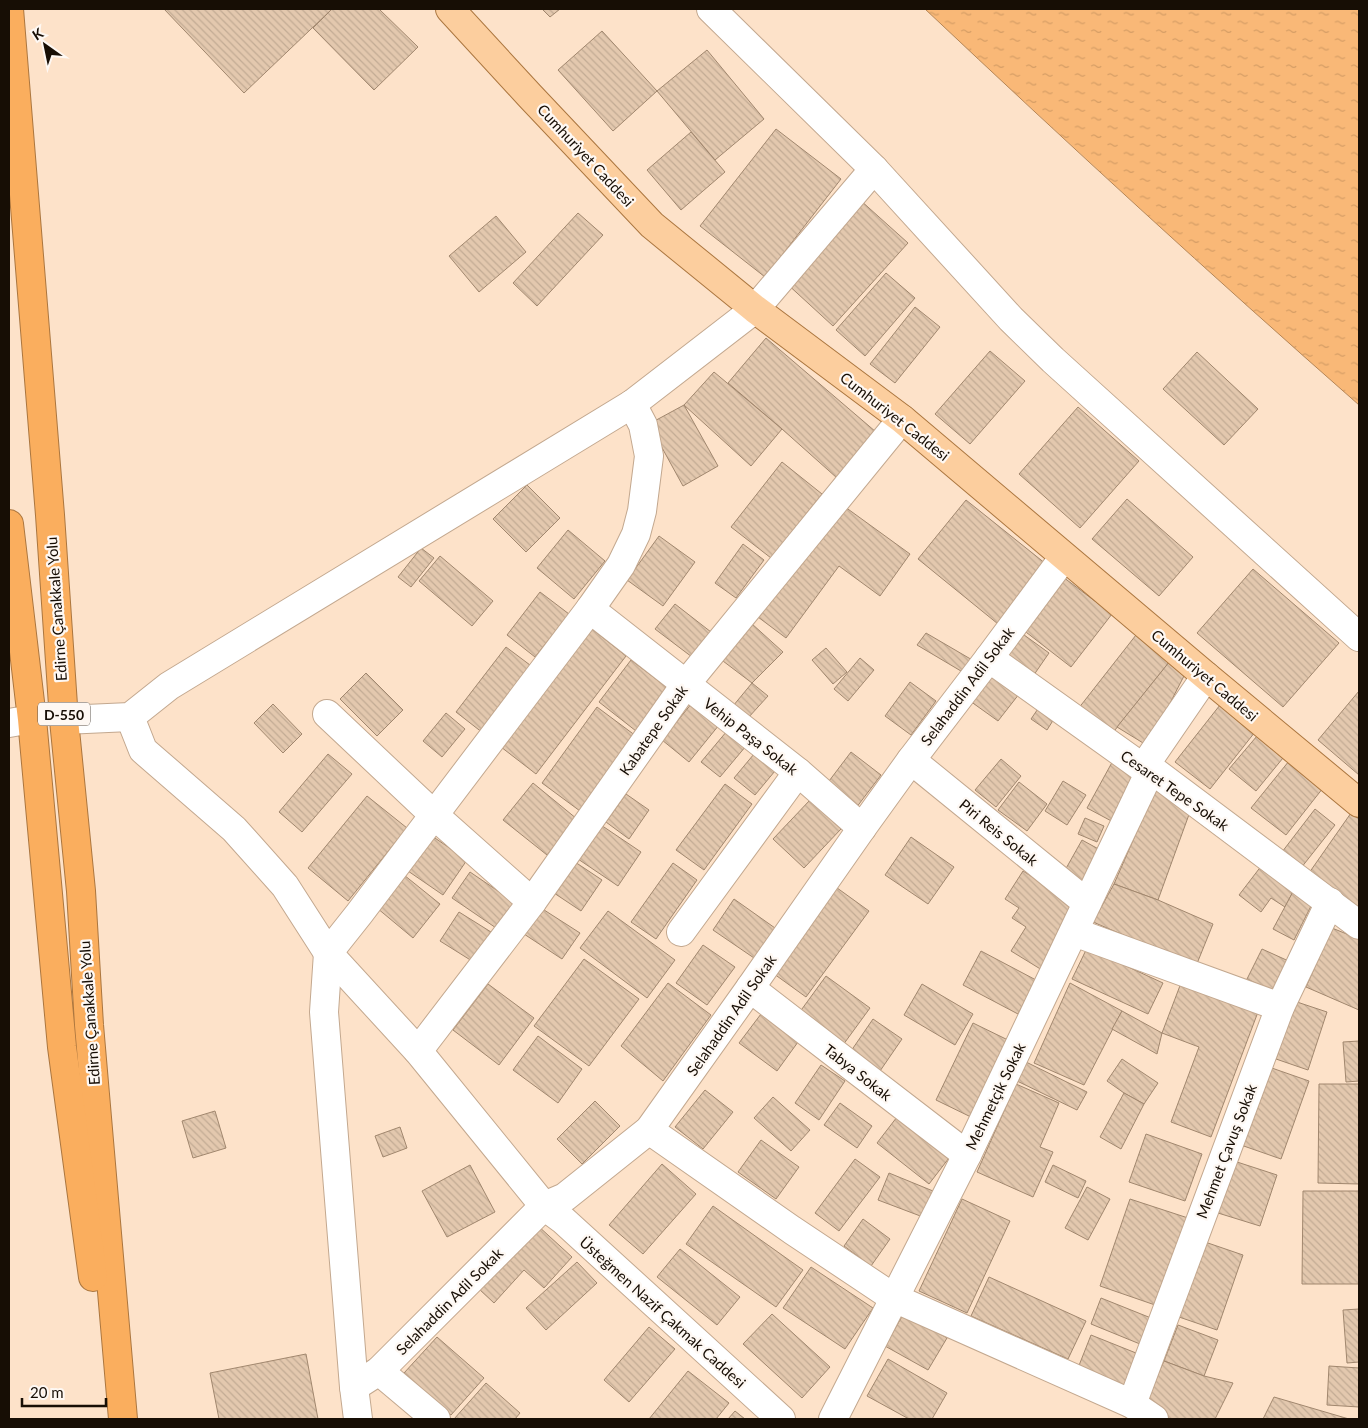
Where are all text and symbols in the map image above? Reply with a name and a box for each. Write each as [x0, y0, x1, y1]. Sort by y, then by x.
north arrow [20, 20, 70, 70]
text: K [29, 24, 47, 43]
street label: Cumhuriyet Caddesi [534, 100, 638, 210]
street label: Cumhuriyet Caddesi [837, 368, 953, 464]
street label: Edirne Çanakkale Yolu [42, 536, 70, 682]
street label: Selahaddin Adil Sokak [917, 623, 1018, 749]
street label: Cumhuriyet Caddesi [1148, 625, 1262, 725]
street label: Kabatepe Sokak [615, 681, 691, 779]
street label: Vehip Paşa Sokak [700, 694, 802, 779]
road number: D-550 [38, 702, 90, 726]
street label: Cesaret Tepe Sokak [1117, 746, 1233, 834]
street label: Piri Reis Sokak [956, 795, 1042, 869]
street label: Edirne Çanakkale Yolu [75, 940, 103, 1086]
street label: Selahaddin Adil Sokak [682, 951, 780, 1079]
street label: Mehmetçik Sokak [961, 1039, 1029, 1153]
street label: Tabya Sokak [821, 1040, 896, 1104]
street label: Mehmet Çavuş Sokak [1192, 1081, 1260, 1221]
street label: Üsteğmen Nazif Çakmak Caddesi [576, 1233, 750, 1391]
street label: Selahaddin Adil Sokak [392, 1244, 506, 1358]
scale bar [22, 1376, 106, 1408]
text: 20 m [30, 1383, 64, 1401]

